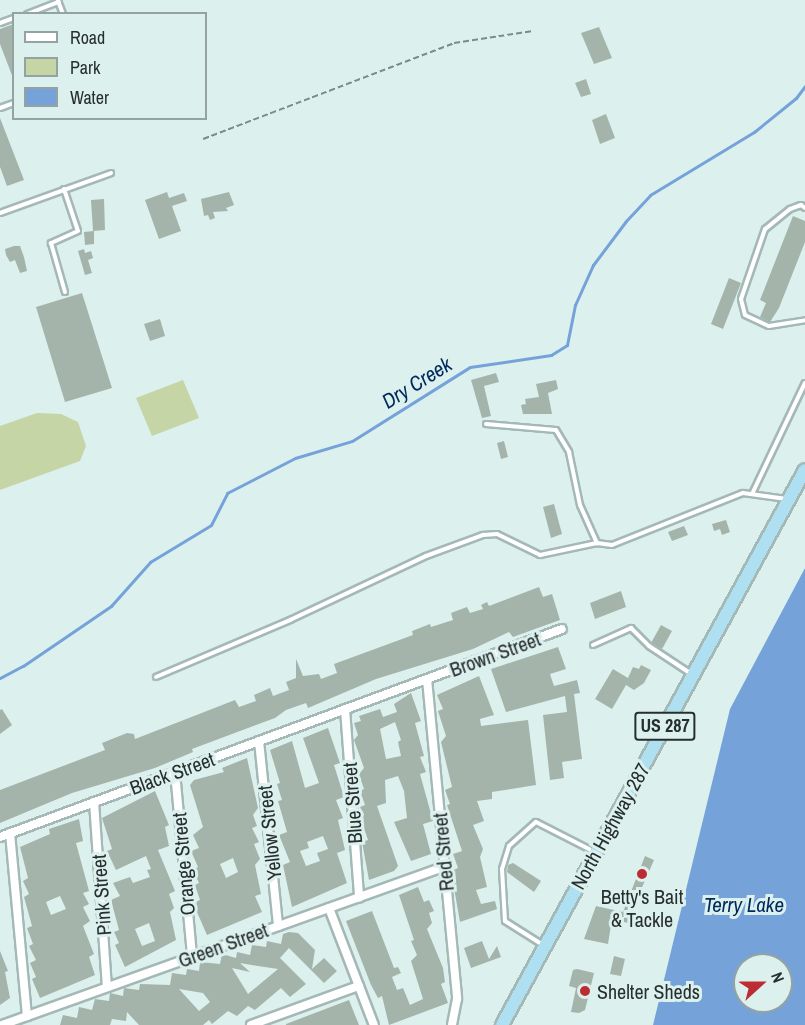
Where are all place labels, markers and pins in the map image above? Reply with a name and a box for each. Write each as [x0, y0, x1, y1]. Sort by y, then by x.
marker: Betty's Bait & Tackle [635, 867, 649, 881]
place label: Betty's Bait & Tackle [601, 884, 683, 931]
place label: Shelter Sheds [597, 979, 700, 1003]
marker: Shelter Sheds [578, 984, 592, 998]

